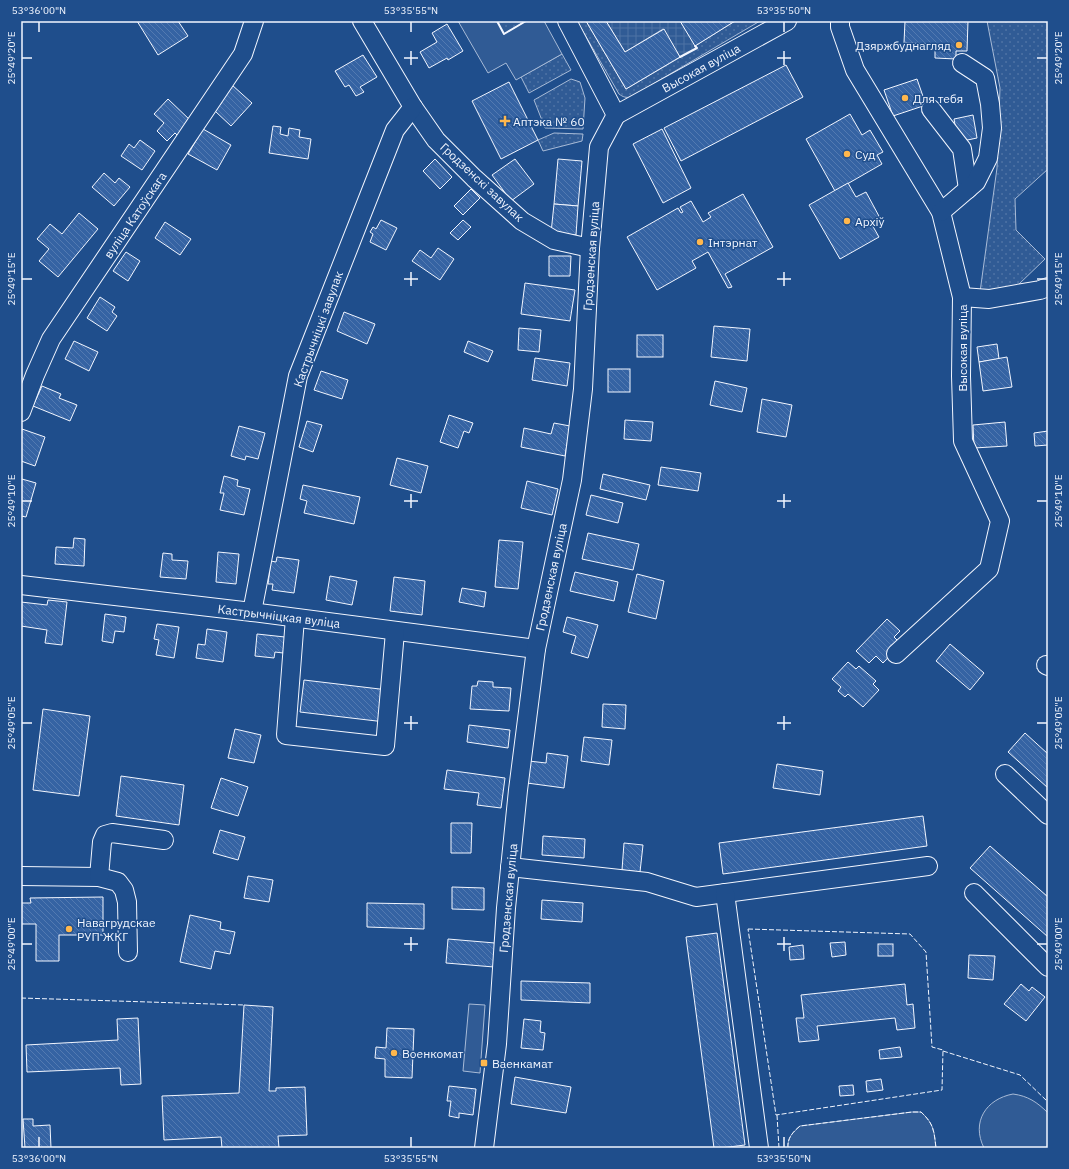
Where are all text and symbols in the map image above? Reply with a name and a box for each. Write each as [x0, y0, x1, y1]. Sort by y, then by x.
text: 53°36'00"N [12, 4, 66, 17]
text: 53°35'55"N [384, 4, 438, 17]
text: 53°35'50"N [757, 4, 811, 17]
text: 25°49'20"E [5, 31, 18, 85]
text: 25°49'20"E [1052, 31, 1065, 85]
place label: Дзяржбуднагляд [856, 38, 951, 53]
street label: Высокая вуліца [659, 40, 743, 96]
marker: Дзяржбуднагляд [954, 40, 964, 50]
place label: Для тебя [913, 91, 963, 106]
marker: Для тебя [900, 93, 910, 103]
place label: Аптэка № 60 [513, 114, 585, 129]
marker: Аптэка № 60 [500, 116, 510, 126]
street label: Гродзенскі завулак [437, 139, 527, 225]
place label: Суд [855, 147, 875, 162]
marker: Суд [842, 149, 852, 159]
street label: вуліца Катоўскага [101, 168, 170, 261]
street label: Гродзенская вуліца [580, 200, 602, 311]
place label: Архіў [855, 214, 885, 229]
marker: Архіў [842, 216, 852, 226]
place label: Інтэрнат [708, 235, 758, 250]
marker: Інтэрнат [695, 237, 705, 247]
text: 25°49'15"E [5, 252, 18, 306]
text: 25°49'15"E [1052, 252, 1065, 306]
street label: Кастрычніцкі завулак [290, 269, 346, 389]
street label: Высокая вуліца [955, 304, 970, 392]
text: 25°49'10"E [5, 474, 18, 528]
text: 25°49'10"E [1052, 474, 1065, 528]
street label: Гродзенская вуліца [532, 521, 570, 632]
street label: Кастрычніцкая вуліца [217, 601, 342, 631]
text: 25°49'05"E [5, 696, 18, 750]
text: 25°49'05"E [1052, 696, 1065, 750]
street label: Гродзенская вуліца [496, 842, 520, 953]
place label: Навагрудскае РУП ЖКГ [77, 915, 156, 944]
text: 25°49'00"E [5, 917, 18, 971]
text: 25°49'00"E [1052, 917, 1065, 971]
marker: Навагрудскае РУП ЖКГ [64, 924, 74, 934]
place label: Военкомат [402, 1046, 464, 1061]
marker: Военкомат [389, 1048, 399, 1058]
place label: Ваенкамат [492, 1056, 553, 1071]
marker: Ваенкамат [479, 1058, 489, 1068]
text: 53°36'00"N [12, 1152, 66, 1165]
text: 53°35'55"N [384, 1152, 438, 1165]
text: 53°35'50"N [757, 1152, 811, 1165]

